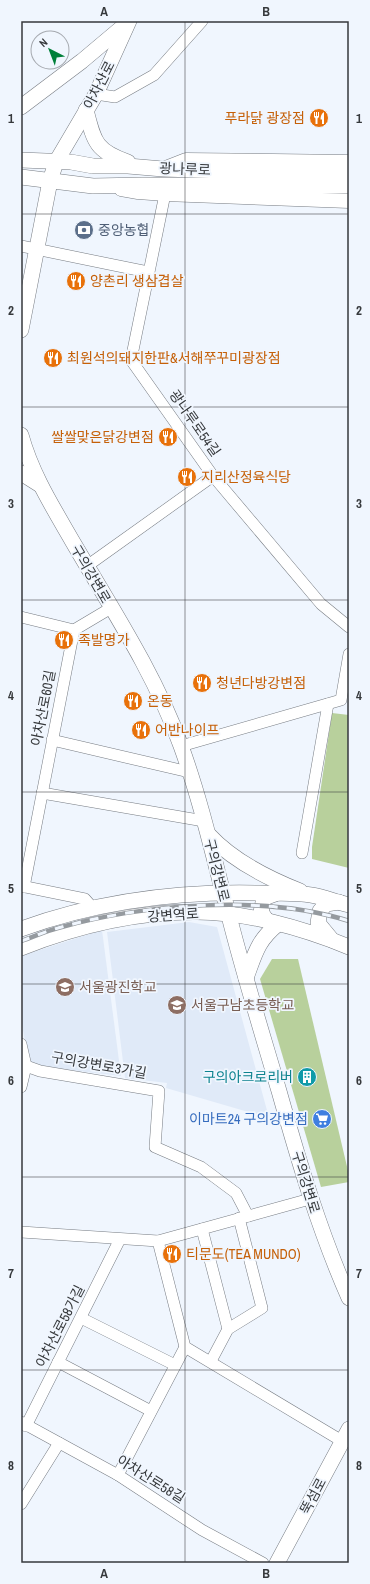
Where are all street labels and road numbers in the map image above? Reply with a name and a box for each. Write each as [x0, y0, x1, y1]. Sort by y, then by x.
street label: 아차산로 [79, 58, 119, 112]
street label: 광나루로 [159, 159, 211, 179]
street label: 광나루로54길 [165, 386, 225, 460]
street label: 구의강변로 [67, 542, 115, 606]
street label: 아차산로60길 [27, 668, 59, 748]
street label: 구의강변로 [200, 837, 234, 904]
street label: 강변역로 [147, 904, 199, 926]
street label: 구의강변로3가길 [50, 1048, 148, 1082]
street label: 구의강변로 [288, 1149, 324, 1216]
street label: 아차산로58가길 [32, 1282, 88, 1370]
street label: 아차산로58길 [114, 1451, 188, 1507]
street label: 뚝섬로 [296, 1475, 330, 1517]

